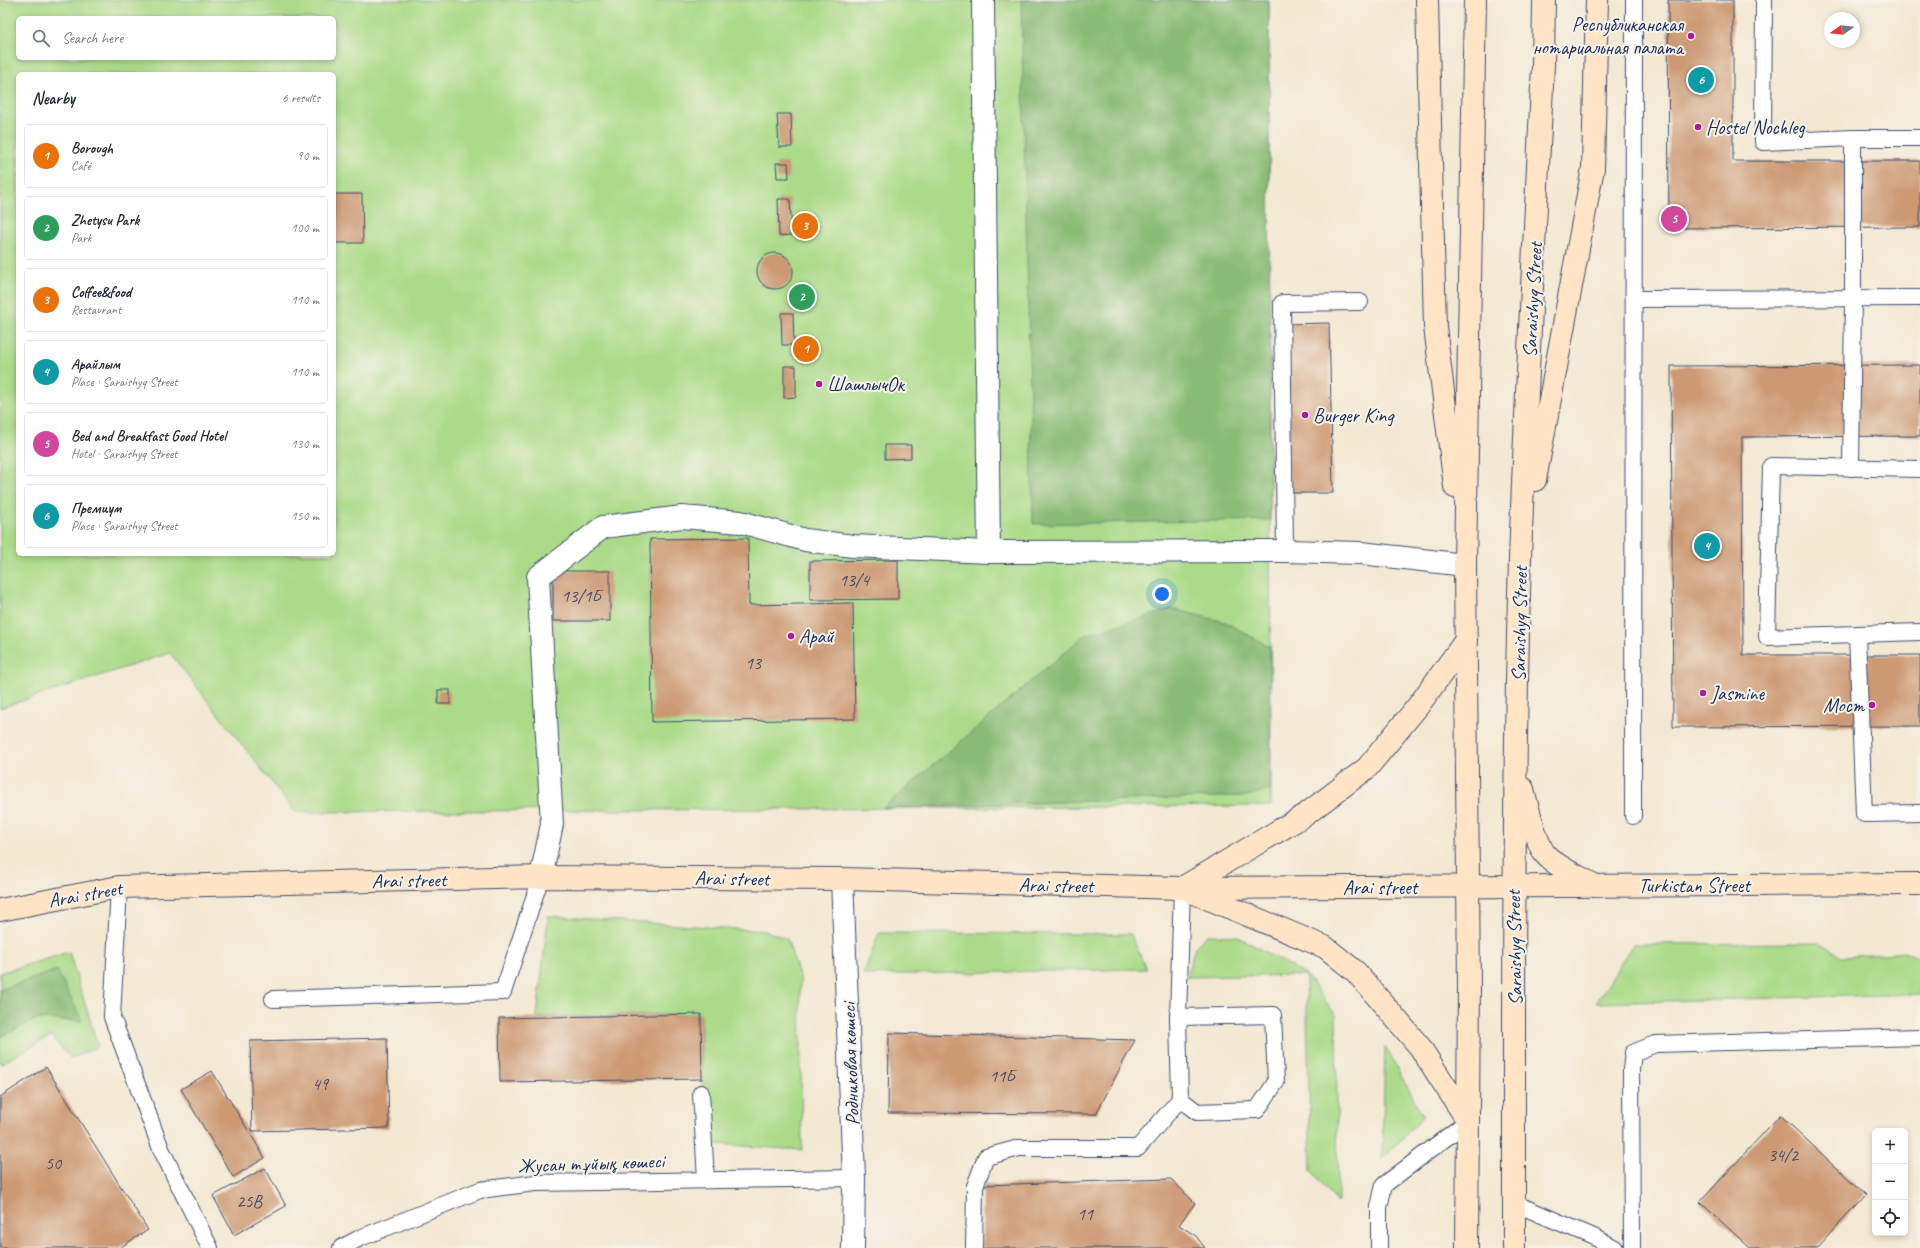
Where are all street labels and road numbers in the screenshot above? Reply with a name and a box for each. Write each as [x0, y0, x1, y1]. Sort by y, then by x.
street label: Saraishyq Street [1517, 239, 1548, 358]
street label: Saraishyq Street [1506, 564, 1533, 682]
street label: Arai street [695, 865, 772, 892]
street label: Arai street [372, 867, 449, 894]
street label: Arai street [1019, 872, 1096, 899]
street label: Turkistan Street [1638, 873, 1752, 898]
street label: Arai street [46, 875, 126, 913]
street label: Arai street [1343, 875, 1420, 900]
street label: Saraishyq Street [1501, 888, 1528, 1006]
street label: Родниковая көшесі [836, 1000, 865, 1126]
street label: Жусан тұйық көшесі [517, 1148, 667, 1179]

